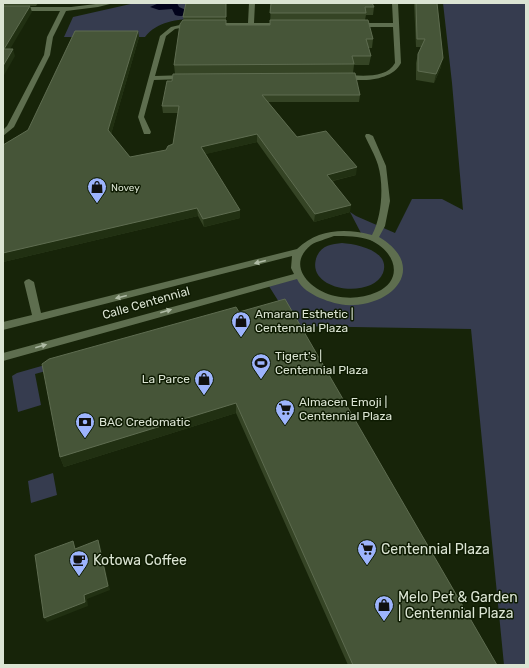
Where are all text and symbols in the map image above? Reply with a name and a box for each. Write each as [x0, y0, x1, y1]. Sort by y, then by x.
shop icon: Novey [86, 176, 108, 204]
place label: Novey [111, 182, 140, 194]
one-way arrow [254, 260, 267, 266]
street label: Calle Centennial [101, 284, 191, 322]
one-way arrow [114, 294, 126, 300]
place label: Amaran Esthetic | Centennial Plaza [255, 307, 354, 335]
one-way arrow [160, 308, 172, 314]
shop icon: Amaran Esthetic | Centennial Plaza [230, 310, 252, 338]
one-way arrow [35, 343, 47, 349]
place label: Tigert's | Centennial Plaza [275, 349, 368, 377]
sports icon: Tigert's | Centennial Plaza [250, 352, 272, 380]
shop icon: La Parce [193, 368, 215, 396]
place label: La Parce [142, 372, 190, 386]
place label: Almacen Emoji | Centennial Plaza [299, 395, 392, 423]
supermarket icon: Almacen Emoji | Centennial Plaza [274, 398, 296, 426]
bank icon: BAC Credomatic [74, 411, 96, 439]
place label: BAC Credomatic [99, 415, 191, 429]
supermarket icon: Centennial Plaza [356, 538, 378, 566]
place label: Centennial Plaza [381, 541, 490, 558]
cafe icon: Kotowa Coffee [68, 549, 90, 577]
place label: Kotowa Coffee [93, 552, 187, 569]
place label: Melo Pet & Garden | Centennial Plaza [398, 589, 518, 622]
shop icon: Melo Pet & Garden | Centennial Plaza [373, 594, 395, 622]

